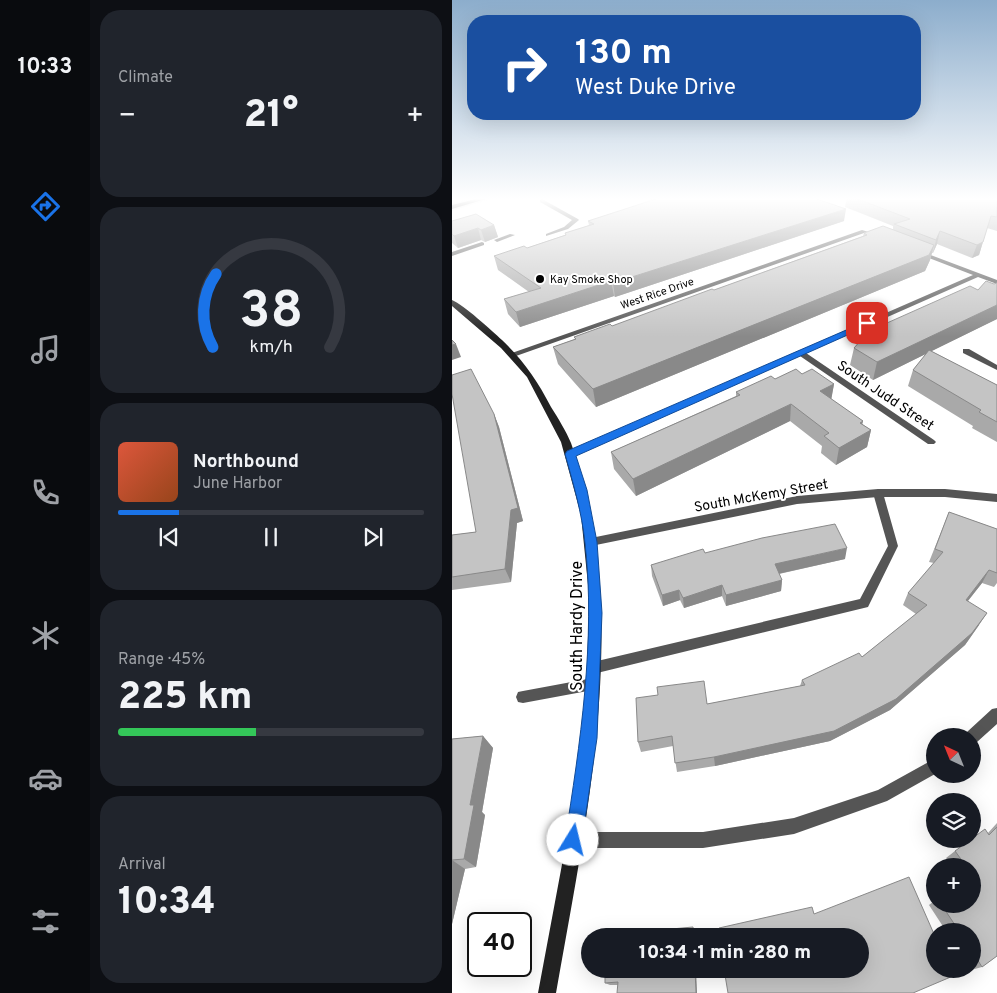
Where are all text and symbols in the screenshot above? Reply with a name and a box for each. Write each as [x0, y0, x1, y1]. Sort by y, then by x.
text: 130 m [575, 32, 672, 76]
icon: right [492, 35, 557, 100]
text: 10:33 [18, 54, 73, 81]
text: Climate [118, 68, 173, 88]
text: West Duke Drive [575, 75, 736, 102]
text: 21° [244, 92, 298, 141]
text: − [118, 99, 136, 135]
text: + [406, 99, 424, 135]
icon: directions [28, 189, 63, 224]
marker: Kay Smoke Shop [534, 273, 546, 285]
place label: Kay Smoke Shop [550, 273, 633, 287]
street label: West Rice Drive [619, 275, 696, 313]
text: 38 [239, 280, 303, 346]
pin [846, 302, 888, 344]
icon: arrive [853, 309, 881, 337]
icon: music [28, 332, 63, 367]
text: km/h [249, 336, 293, 359]
street label: South Judd Street [834, 358, 937, 435]
text: Northbound [193, 450, 299, 474]
text: June Harbor [193, 474, 282, 494]
icon: phone [28, 475, 63, 510]
street label: South McKemy Street [693, 476, 830, 517]
icon: previous [155, 523, 183, 551]
icon: pause [257, 523, 285, 551]
icon: next [359, 523, 387, 551]
street label: South Hardy Drive [568, 561, 588, 691]
icon: climate [28, 618, 63, 653]
text: Range · 45% [118, 650, 205, 670]
text: 225 km [118, 674, 252, 723]
north arrow [926, 728, 981, 782]
map controls [926, 728, 981, 978]
icon: car [28, 761, 63, 796]
button: layers [926, 793, 981, 848]
position arrow [546, 813, 598, 865]
text: Arrival [118, 855, 166, 875]
button: + [926, 858, 981, 913]
text: 10:34 [118, 879, 216, 928]
icon: filters [28, 904, 63, 939]
speed limit sign: 40 [467, 912, 532, 977]
button: − [926, 923, 981, 978]
text: 10:34 · 1 min · 280 m [639, 941, 811, 965]

